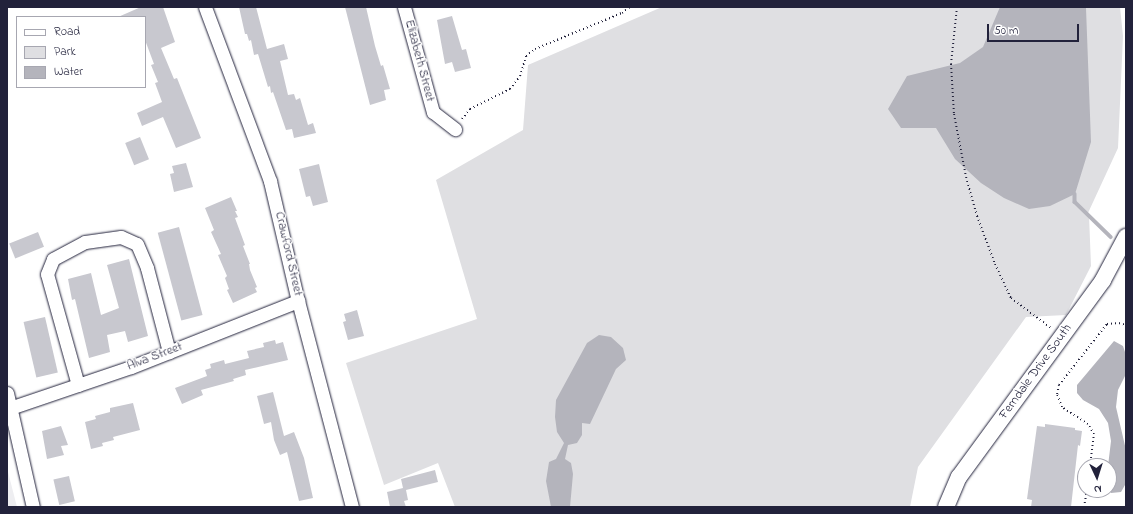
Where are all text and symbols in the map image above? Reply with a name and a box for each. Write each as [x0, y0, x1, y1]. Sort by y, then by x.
legend [16, 16, 146, 88]
scale bar [989, 16, 1081, 42]
street label: Elizabeth Street [401, 18, 437, 104]
text: 50 m [994, 22, 1018, 40]
text: Road [54, 23, 80, 41]
text: Park [54, 43, 76, 61]
text: Water [54, 63, 83, 81]
street label: Crawford Street [271, 210, 305, 298]
street label: Ferndale Drive South [996, 321, 1076, 423]
street label: Alva Street [125, 339, 185, 375]
north arrow [1077, 458, 1117, 498]
text: N [1093, 481, 1102, 497]

